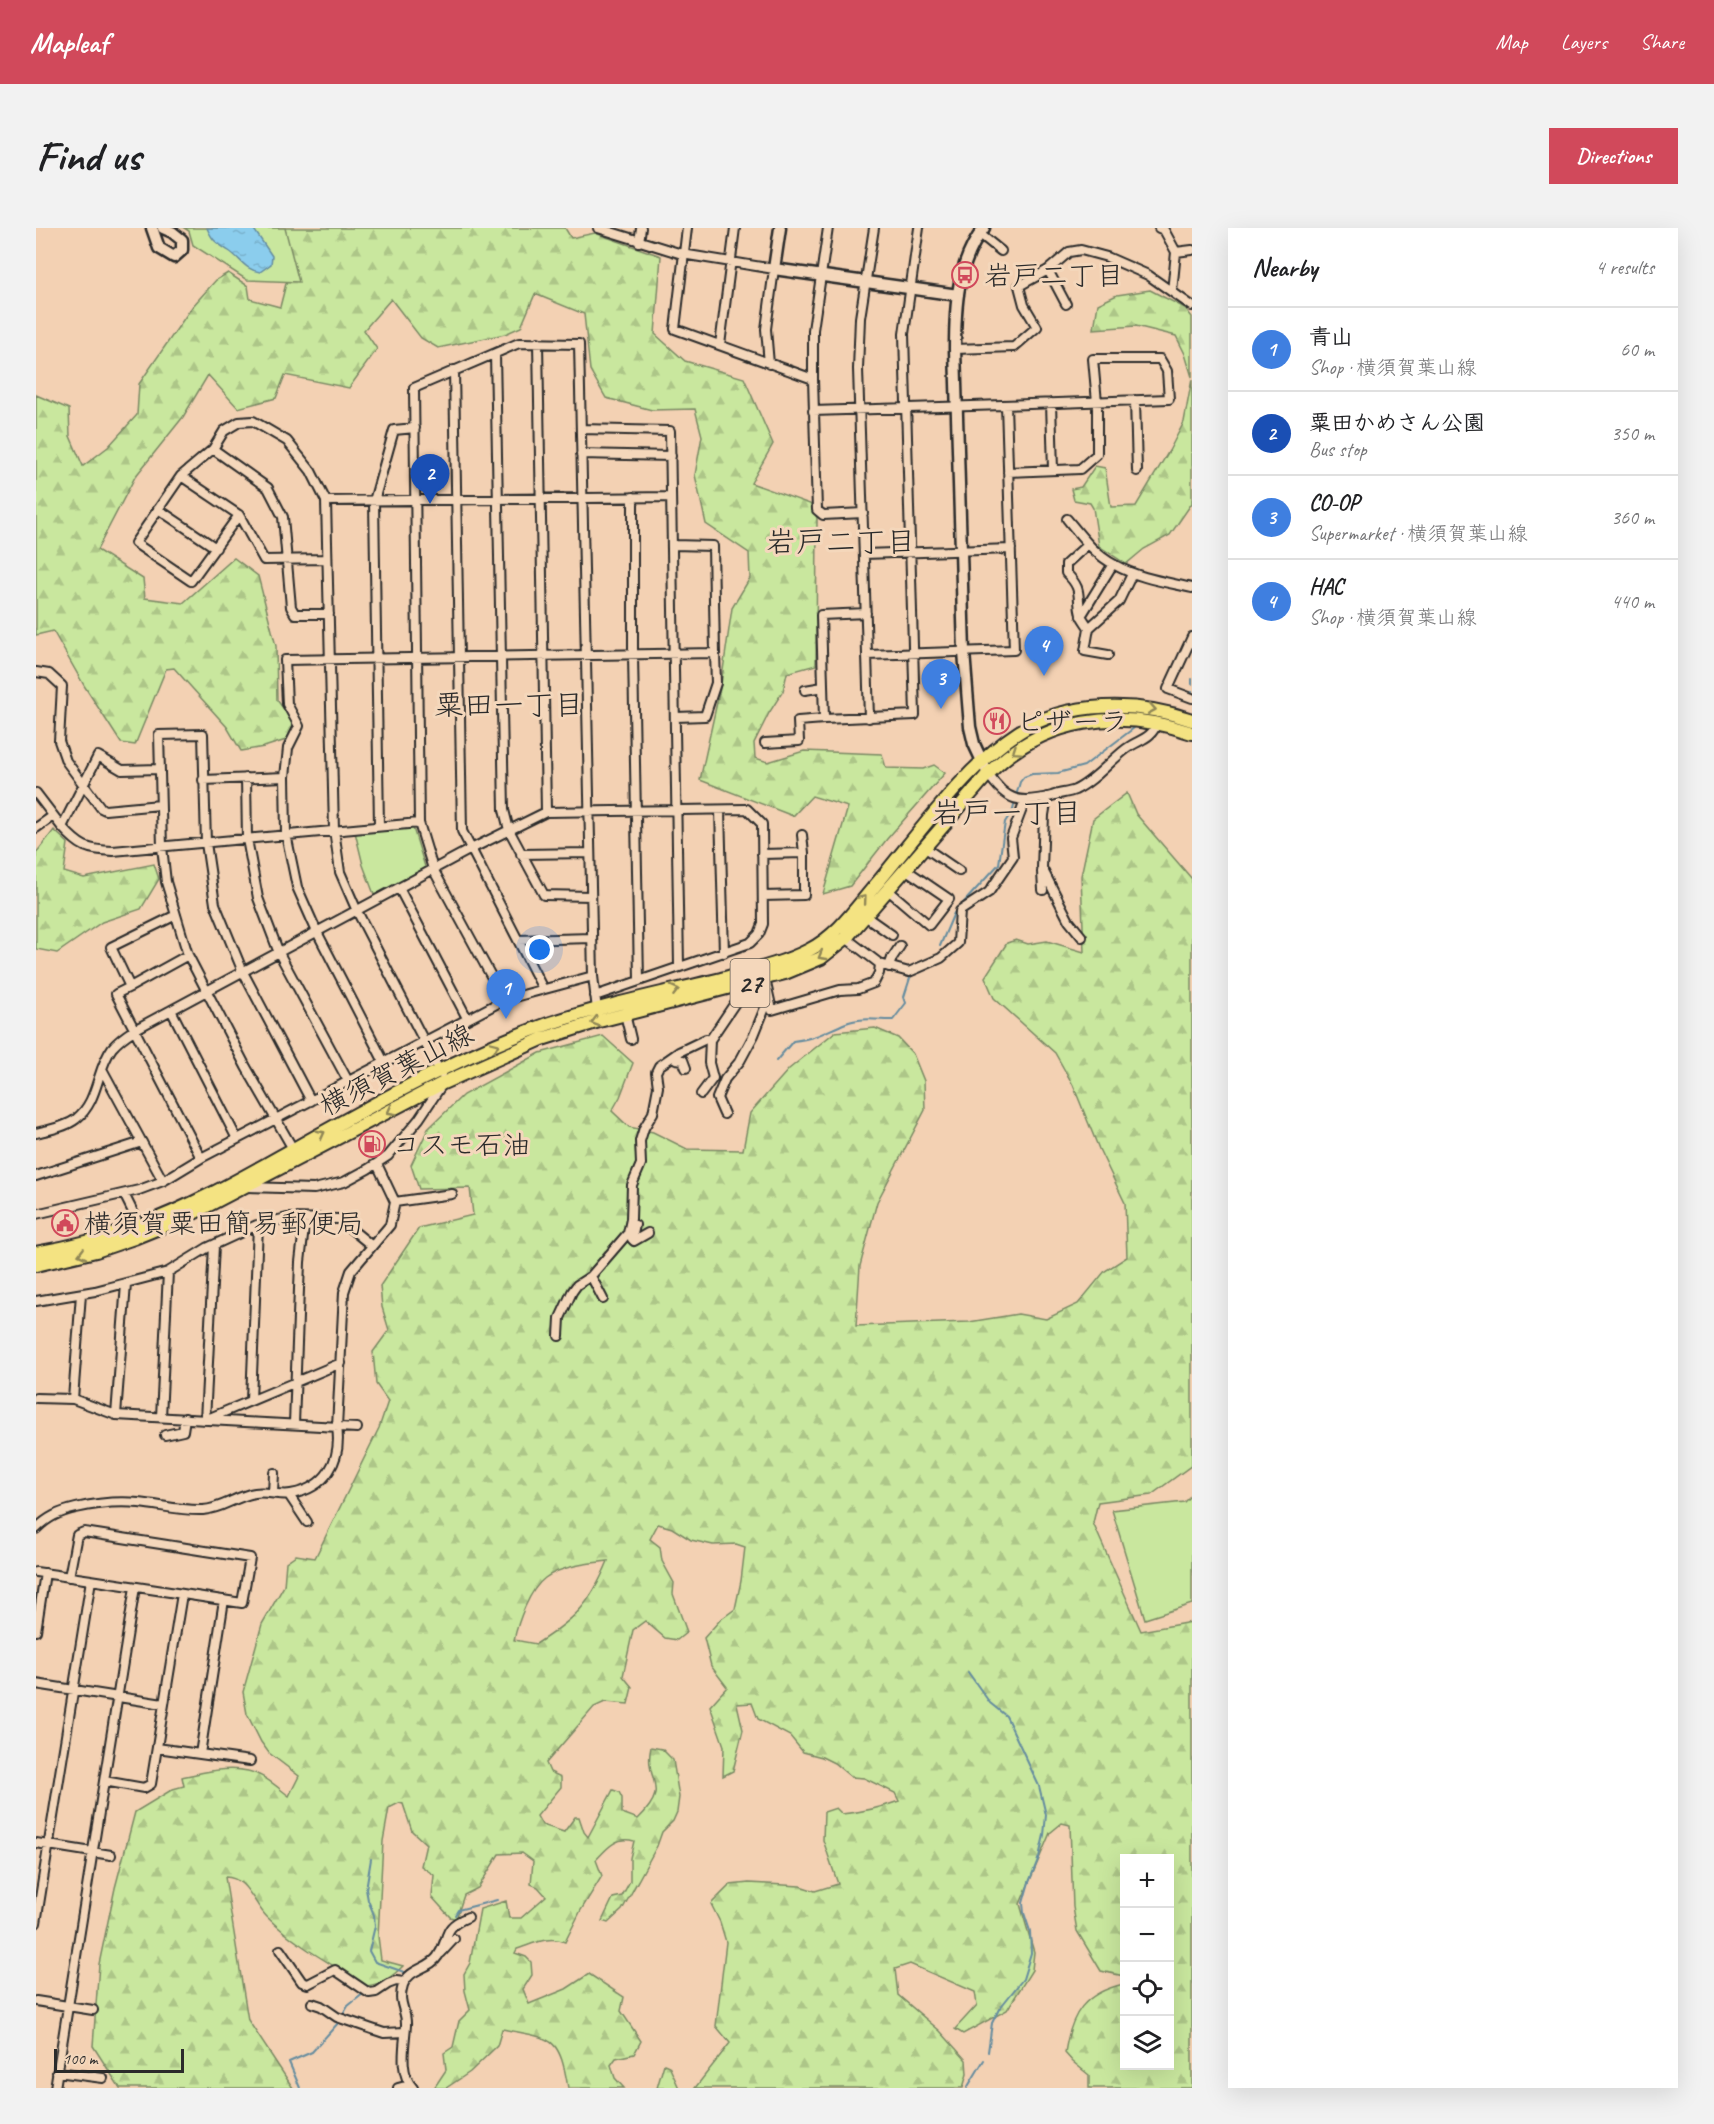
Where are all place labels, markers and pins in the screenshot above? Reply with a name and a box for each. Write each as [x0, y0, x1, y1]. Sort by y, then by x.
place label: 岩戸二丁目 [984, 258, 1124, 293]
bus stop icon: 岩戸二丁目 [950, 260, 980, 290]
pin: 2 [410, 454, 450, 504]
pin: 4 [1024, 626, 1064, 676]
pin: 3 [922, 660, 960, 709]
place label: ピザーラ [1016, 704, 1128, 739]
restaurant icon: ピザーラ [982, 706, 1012, 736]
pin: 1 [486, 970, 526, 1019]
place label: コスモ石油 [392, 1127, 531, 1162]
fuel station icon: コスモ石油 [357, 1129, 387, 1159]
place label: 横須賀粟田簡易郵便局 [84, 1206, 364, 1241]
public building icon: 横須賀粟田簡易郵便局 [50, 1208, 80, 1238]

